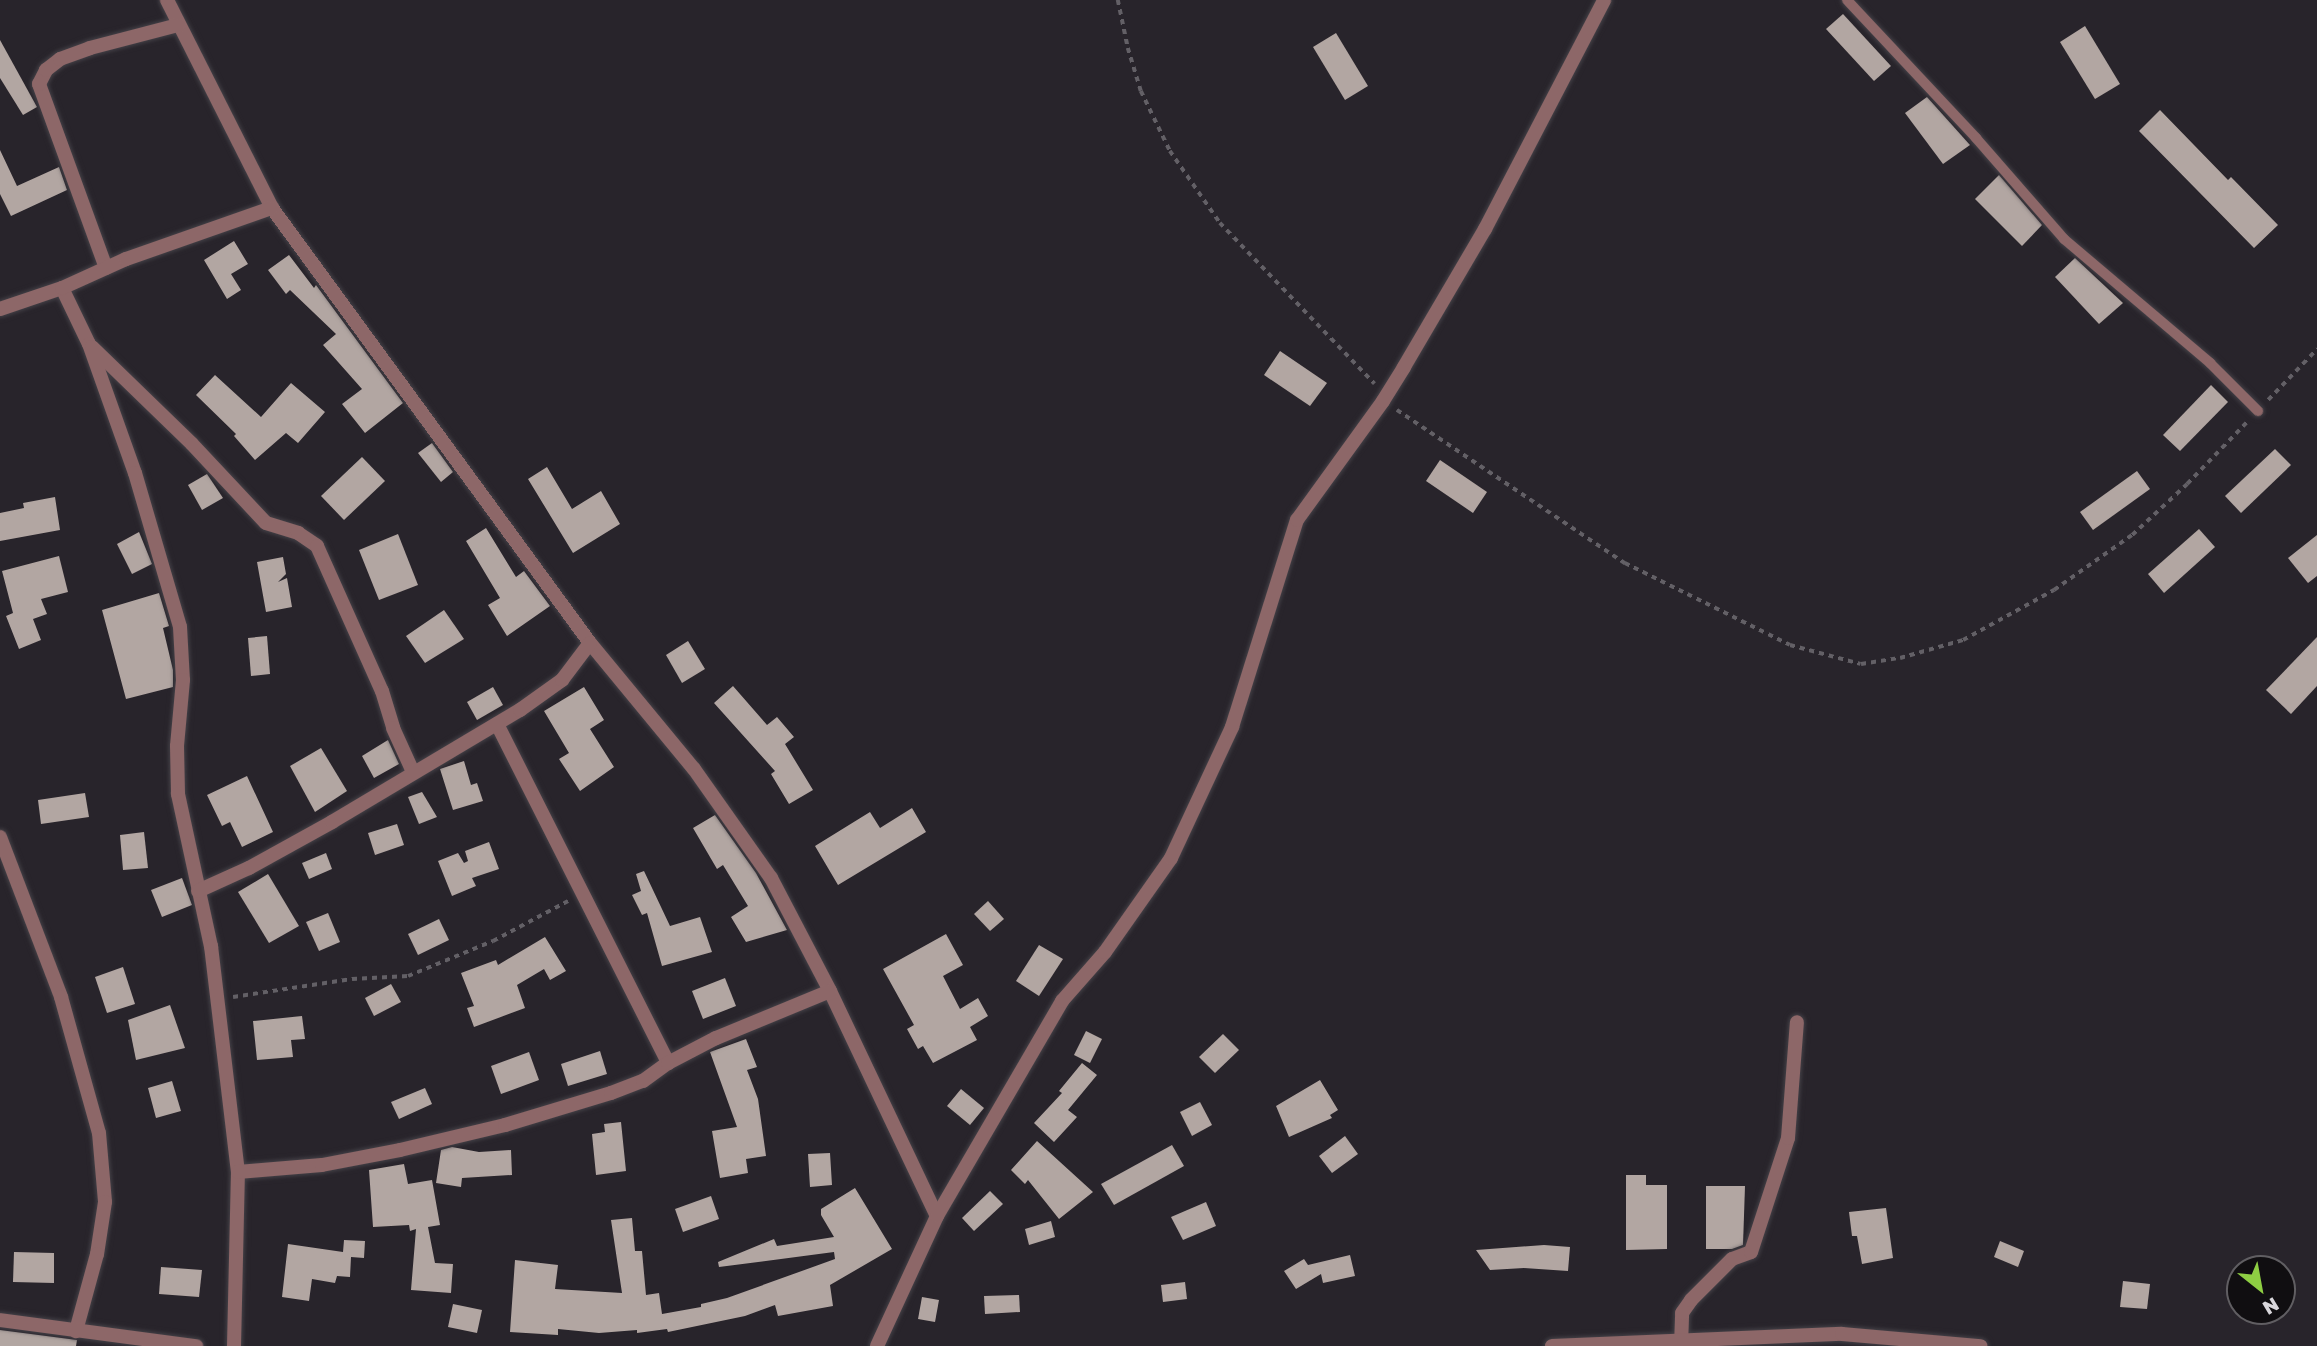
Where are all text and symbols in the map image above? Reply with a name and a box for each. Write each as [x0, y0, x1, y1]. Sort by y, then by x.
north arrow [2226, 1255, 2296, 1325]
text: N [2259, 1293, 2283, 1320]

